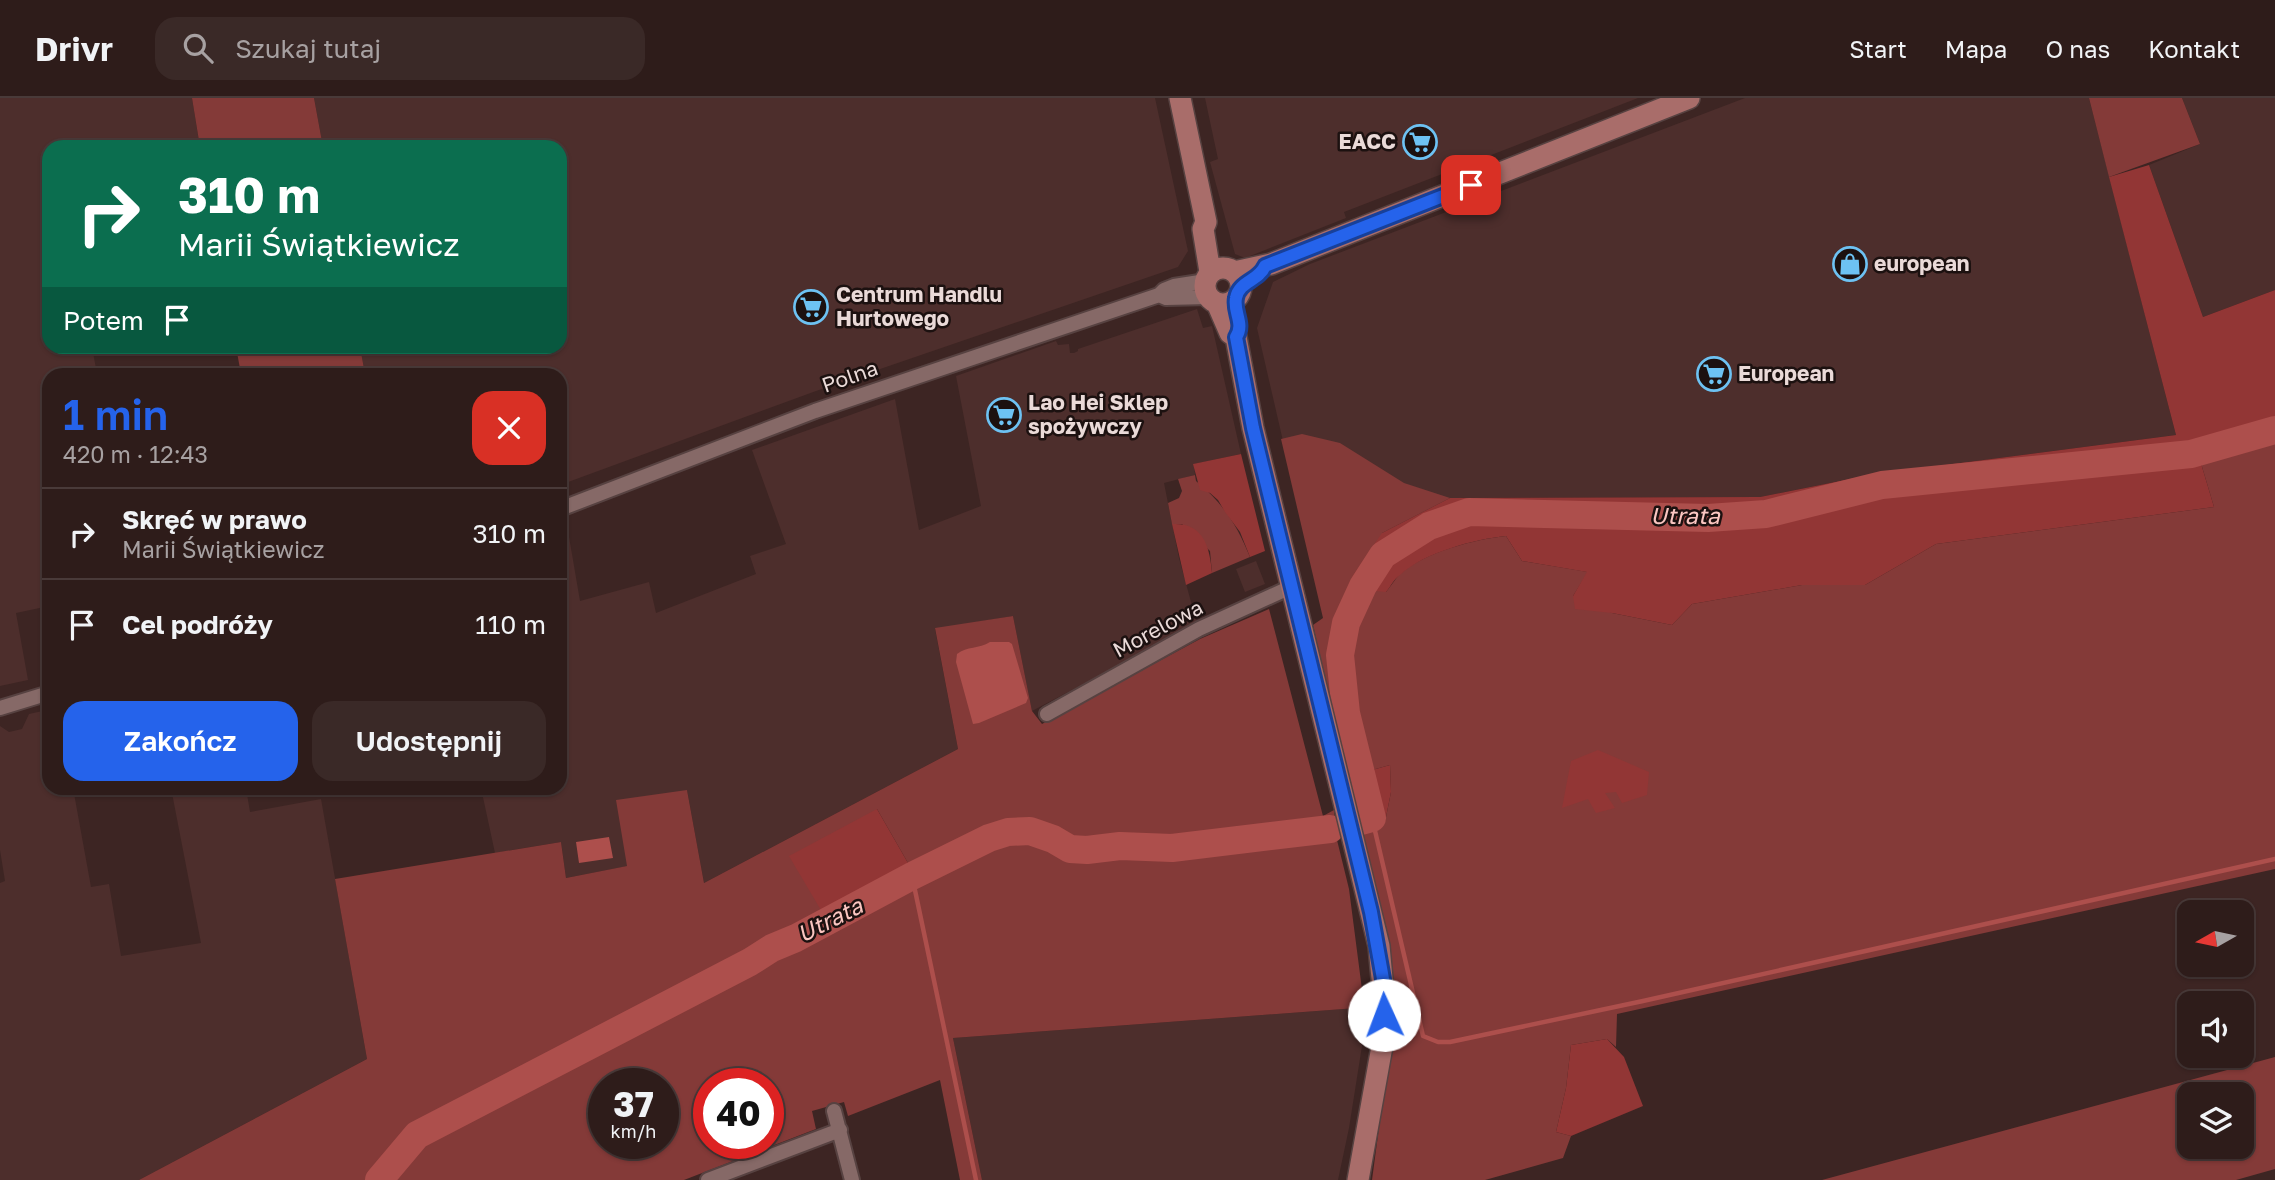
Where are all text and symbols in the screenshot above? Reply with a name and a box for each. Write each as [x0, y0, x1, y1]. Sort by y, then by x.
search box [155, 17, 645, 80]
text: Drivr [35, 29, 113, 68]
icon: search [179, 29, 217, 67]
text: Szukaj tutaj [235, 33, 381, 64]
text: Start [1849, 34, 1907, 63]
text: Mapa [1945, 34, 2007, 63]
text: O nas [2045, 34, 2110, 63]
text: Kontakt [2148, 34, 2240, 63]
supermarket icon: EACC [1401, 123, 1439, 161]
place label: EACC [1338, 128, 1396, 154]
pin [1441, 155, 1501, 215]
text: 310 m [178, 165, 320, 224]
icon: arrive [1452, 166, 1490, 204]
icon: right [63, 168, 154, 259]
text: Marii Świątkiewicz [178, 225, 460, 263]
shop icon: european [1831, 245, 1869, 283]
place label: european [1874, 250, 1970, 276]
place label: Centrum Handlu Hurtowego [836, 281, 1002, 331]
supermarket icon: Centrum Handlu Hurtowego [792, 288, 830, 326]
icon: arrive [158, 301, 196, 339]
text: Potem [63, 305, 144, 336]
street label: Polna [818, 354, 881, 398]
supermarket icon: European [1695, 355, 1733, 393]
place label: European [1738, 360, 1834, 386]
text: 1 min [63, 389, 168, 439]
place label: Lao Hei Sklep spożywczy [1028, 389, 1168, 439]
button: close [472, 391, 546, 465]
supermarket icon: Lao Hei Sklep spożywczy [985, 396, 1023, 434]
text: 420 m · 12:43 [63, 440, 208, 468]
water label: Utrata [1650, 501, 1721, 529]
text: Skręć w prawo [122, 504, 307, 535]
icon: right [63, 515, 101, 553]
text: 310 m [473, 518, 546, 549]
text: Marii Świątkiewicz [122, 535, 324, 563]
street label: Morelowa [1108, 594, 1207, 663]
icon: arrive [63, 606, 101, 644]
text: Cel podróży [122, 609, 273, 640]
text: 110 m [475, 609, 546, 640]
button: Zakończ [63, 701, 298, 781]
button: Udostępnij [312, 701, 546, 781]
water label: Utrata [792, 890, 868, 947]
north arrow [2177, 900, 2254, 976]
map controls [2177, 900, 2254, 1159]
position arrow [1347, 978, 1421, 1052]
button: sound [2177, 991, 2254, 1068]
speed limit sign: 40 [693, 1068, 784, 1159]
button: layers [2177, 1082, 2254, 1159]
text: 37 [613, 1083, 654, 1125]
text: km/h [611, 1120, 656, 1142]

